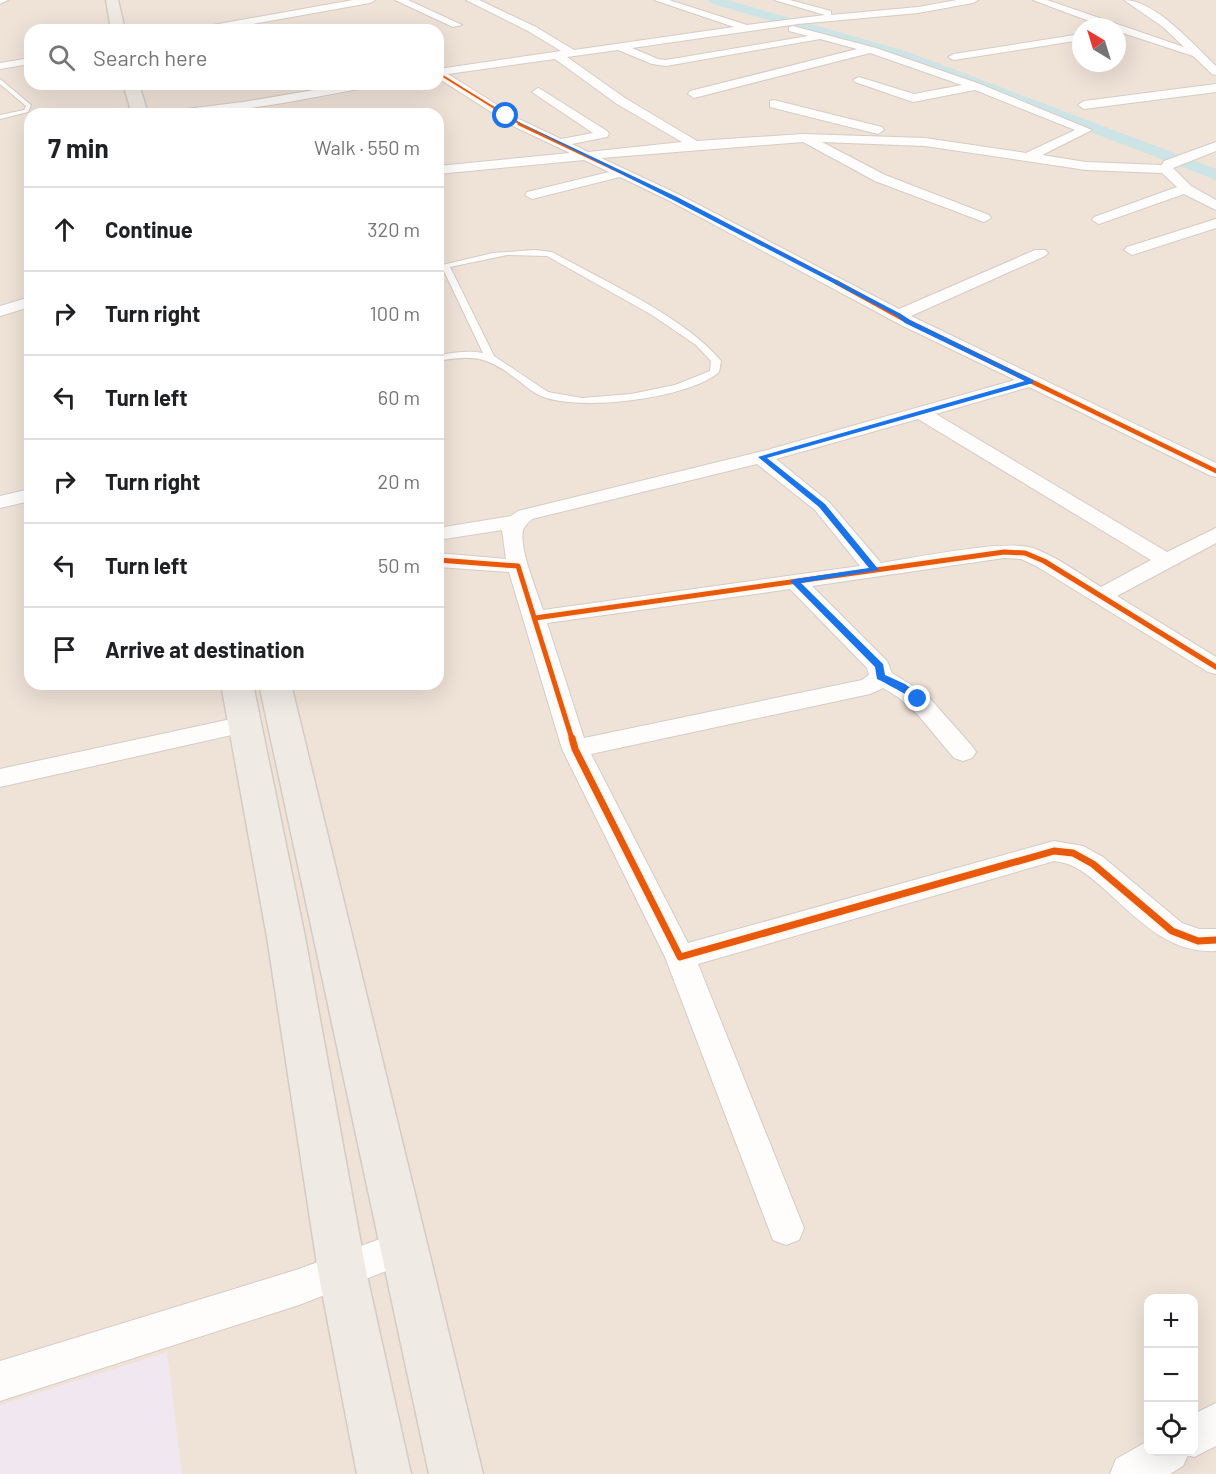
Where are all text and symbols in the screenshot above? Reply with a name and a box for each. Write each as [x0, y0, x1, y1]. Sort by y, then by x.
north arrow [1072, 18, 1126, 72]
search box [24, 24, 444, 90]
icon: search [45, 41, 78, 74]
text: Search here [93, 44, 207, 70]
route start [492, 102, 518, 128]
text: 7 min [48, 132, 109, 163]
text: Walk · 550 m [314, 135, 420, 159]
icon: ahead [48, 213, 81, 246]
text: Continue [105, 216, 193, 242]
text: 320 m [367, 217, 420, 241]
icon: right [48, 297, 81, 330]
text: Turn right [105, 300, 200, 326]
text: 100 m [370, 301, 420, 325]
icon: left [48, 381, 81, 414]
text: Turn left [105, 384, 188, 410]
text: 60 m [378, 385, 420, 409]
icon: right [48, 465, 81, 498]
text: Turn right [105, 468, 200, 494]
text: 20 m [377, 469, 420, 493]
icon: left [48, 549, 81, 582]
text: Turn left [105, 552, 188, 578]
text: 50 m [378, 553, 420, 577]
icon: arrive [48, 633, 81, 666]
text: Arrive at destination [105, 636, 304, 662]
route end [904, 685, 930, 711]
map controls [1144, 1294, 1198, 1456]
button: + [1144, 1294, 1198, 1348]
button: − [1144, 1348, 1198, 1402]
button: locate [1144, 1402, 1198, 1456]

